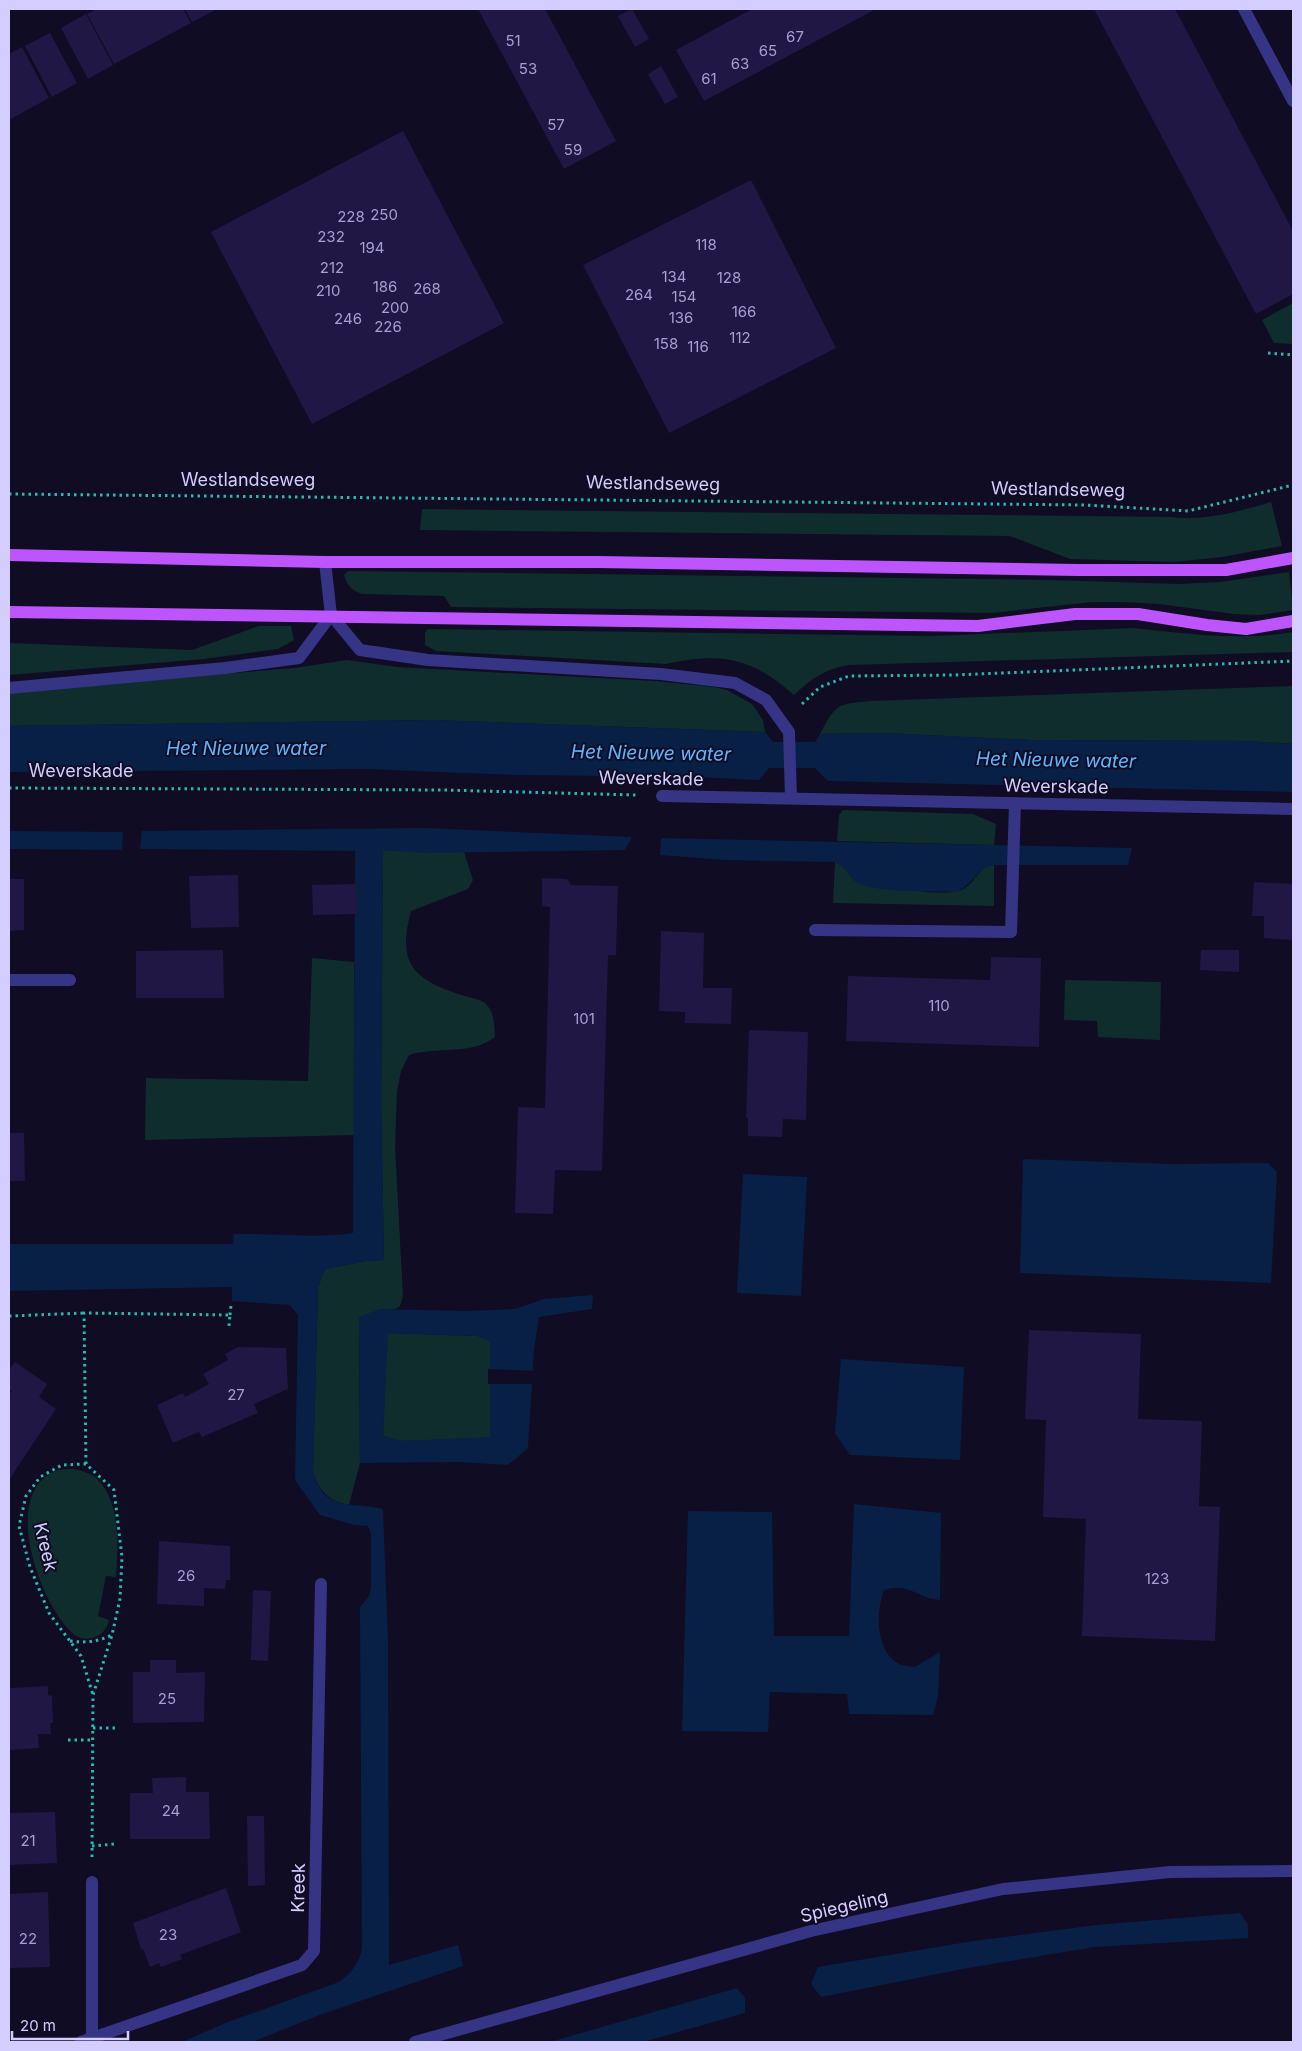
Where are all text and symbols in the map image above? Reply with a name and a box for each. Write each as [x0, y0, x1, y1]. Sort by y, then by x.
house number: 67 [786, 27, 804, 46]
house number: 51 [505, 31, 521, 50]
house number: 65 [759, 41, 777, 60]
house number: 63 [731, 54, 749, 73]
house number: 53 [519, 59, 537, 78]
house number: 61 [701, 69, 717, 88]
house number: 57 [547, 115, 565, 134]
house number: 59 [564, 140, 582, 159]
house number: 250 [370, 205, 398, 224]
house number: 228 [337, 207, 365, 226]
house number: 232 [317, 227, 345, 246]
house number: 118 [695, 235, 717, 254]
house number: 194 [359, 238, 385, 257]
house number: 212 [320, 258, 344, 277]
house number: 134 [661, 267, 687, 286]
house number: 128 [717, 268, 741, 287]
house number: 186 [373, 277, 397, 296]
house number: 268 [413, 279, 441, 298]
house number: 210 [316, 281, 340, 300]
house number: 264 [625, 285, 653, 304]
house number: 154 [672, 287, 696, 306]
house number: 200 [381, 298, 409, 317]
house number: 166 [732, 302, 756, 321]
house number: 136 [669, 308, 693, 327]
house number: 246 [334, 309, 362, 328]
house number: 226 [374, 317, 402, 336]
house number: 112 [729, 328, 751, 347]
house number: 158 [654, 334, 678, 353]
house number: 116 [687, 337, 709, 356]
street label: Westlandseweg [181, 469, 315, 490]
street label: Westlandseweg [586, 471, 720, 495]
street label: Westlandseweg [991, 477, 1125, 501]
water label: Het Nieuwe water [166, 737, 327, 760]
water label: Het Nieuwe water [571, 740, 732, 766]
water label: Het Nieuwe water [976, 747, 1137, 773]
street label: Weverskade [28, 760, 134, 781]
street label: Weverskade [598, 767, 704, 789]
street label: Weverskade [1003, 775, 1109, 797]
house number: 110 [928, 996, 950, 1015]
house number: 101 [573, 1009, 595, 1028]
house number: 27 [227, 1385, 245, 1404]
street label: Kreek [30, 1520, 62, 1574]
house number: 26 [177, 1566, 195, 1585]
house number: 123 [1145, 1569, 1169, 1588]
house number: 25 [158, 1689, 176, 1708]
house number: 24 [162, 1801, 180, 1820]
house number: 21 [20, 1831, 36, 1850]
street label: Kreek [287, 1863, 309, 1913]
street label: Spiegeling [798, 1886, 890, 1926]
house number: 23 [159, 1925, 177, 1944]
house number: 22 [19, 1929, 37, 1948]
scale bar [12, 2008, 129, 2040]
text: 20 m [20, 2016, 56, 2035]

